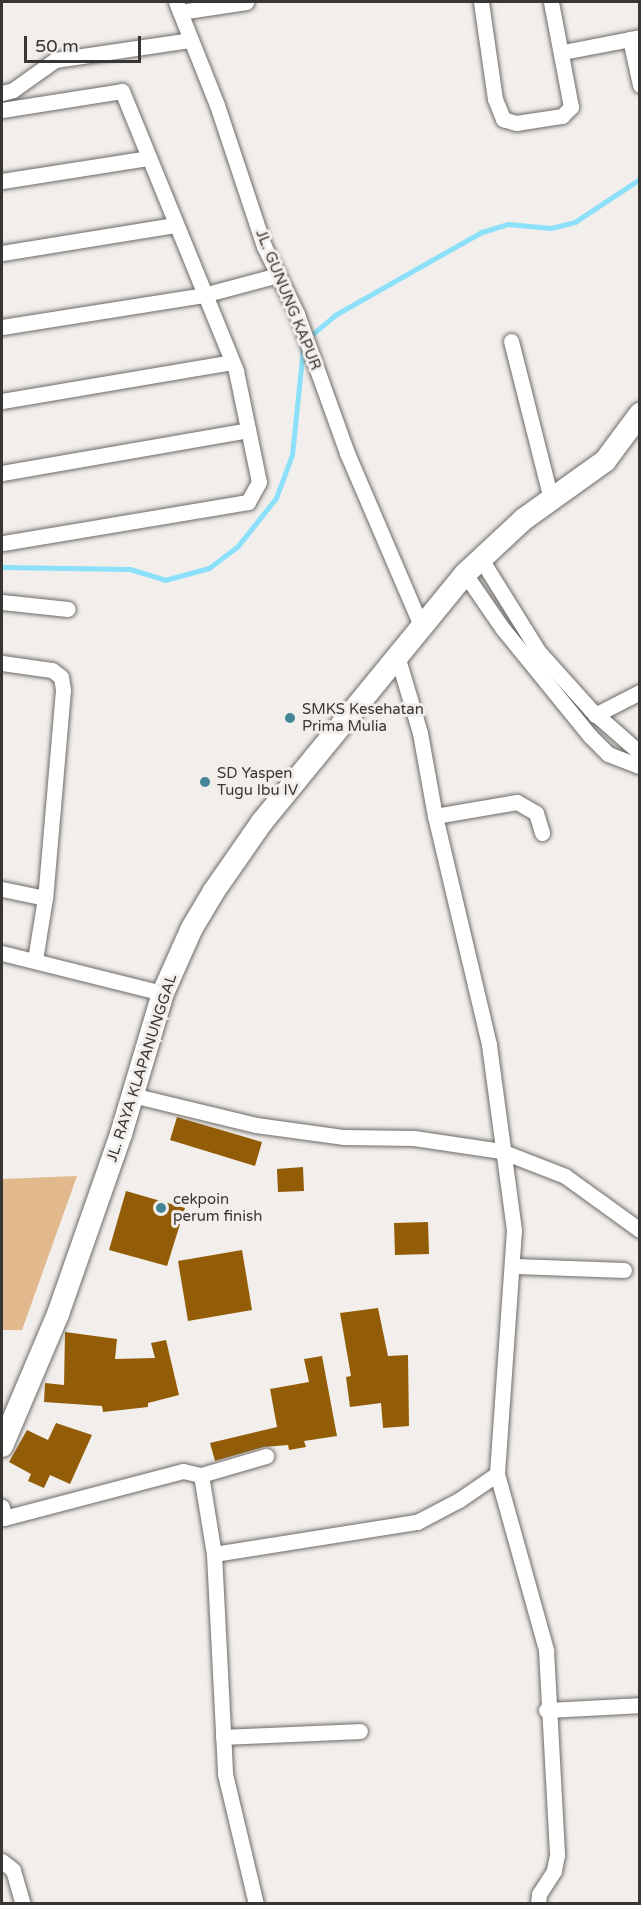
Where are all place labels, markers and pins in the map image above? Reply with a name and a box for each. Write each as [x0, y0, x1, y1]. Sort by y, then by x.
place label: SMKS Kesehatan Prima Mulia [302, 700, 424, 735]
marker: SMKS Kesehatan Prima Mulia [283, 711, 297, 725]
place label: SD Yaspen Tugu Ibu IV [217, 764, 298, 799]
marker: SD Yaspen Tugu Ibu IV [198, 775, 212, 789]
place label: cekpoin perum finish [173, 1190, 262, 1225]
marker: cekpoin perum finish [154, 1201, 168, 1215]

